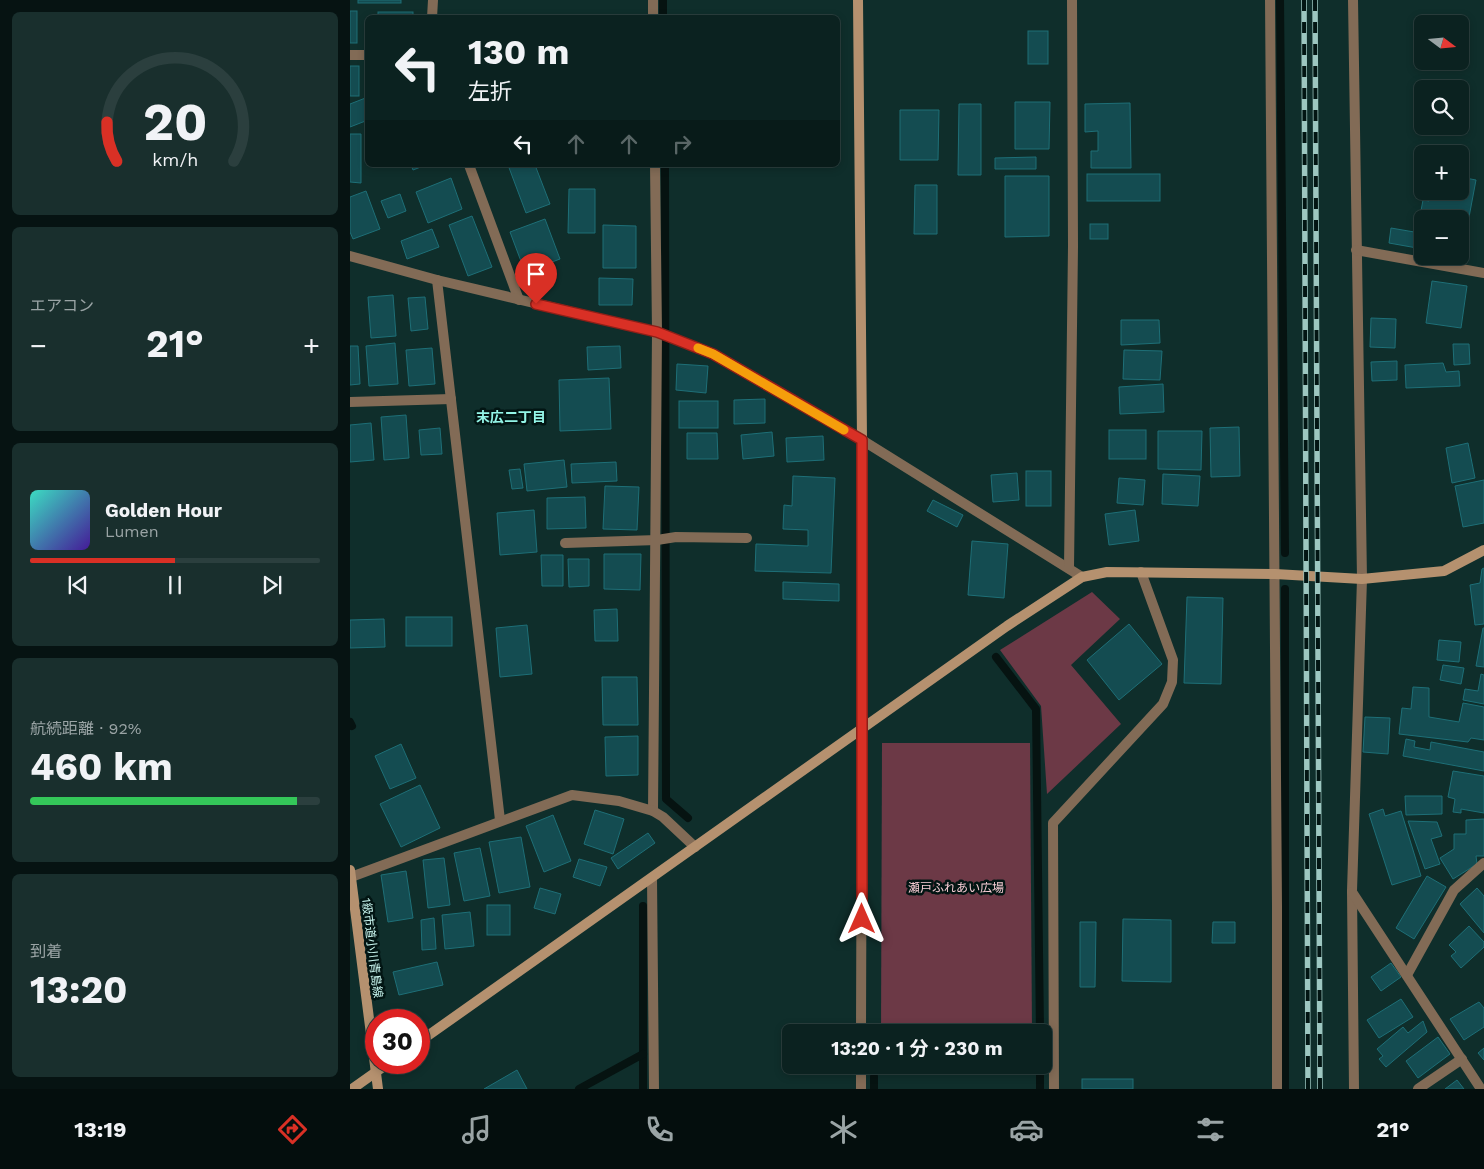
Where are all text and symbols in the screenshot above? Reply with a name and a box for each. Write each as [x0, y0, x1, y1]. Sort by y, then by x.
north arrow [1414, 15, 1469, 70]
map controls [1414, 15, 1469, 265]
text: 130 m [468, 31, 569, 73]
icon: left [385, 35, 450, 100]
text: 左折 [468, 79, 512, 104]
button: search [1414, 80, 1469, 135]
text: 20 [143, 92, 207, 153]
icon: left [509, 130, 537, 158]
icon: ahead [562, 130, 590, 158]
icon: ahead [615, 130, 643, 158]
icon: right [668, 130, 696, 158]
button: + [1414, 145, 1469, 200]
text: km/h [152, 149, 198, 170]
button: − [1414, 210, 1469, 265]
pin [515, 253, 557, 304]
icon: arrive [522, 260, 550, 288]
text: エアコン [30, 296, 94, 315]
text: 21° [146, 322, 204, 366]
text: − [30, 329, 47, 362]
text: + [303, 329, 320, 362]
district label: 末広二丁目 [476, 409, 546, 425]
text: Golden Hour [105, 499, 222, 522]
text: Lumen [105, 522, 159, 541]
icon: previous [64, 571, 92, 599]
icon: pause [161, 571, 189, 599]
icon: next [258, 571, 286, 599]
text: 航続距離 · 92% [30, 719, 141, 738]
text: 460 km [30, 745, 173, 789]
park label: 瀬戸ふれあい広場 [908, 881, 1004, 895]
position arrow [835, 892, 887, 944]
street label: 1級市道小川青島線 [359, 897, 385, 999]
text: 到着 [30, 942, 62, 961]
text: 13:20 [30, 968, 128, 1012]
speed limit sign: 30 [365, 1009, 430, 1074]
text: 13:20 · 1 分 · 230 m [831, 1037, 1003, 1060]
icon: directions [275, 1112, 310, 1147]
icon: music [459, 1112, 494, 1147]
icon: phone [642, 1112, 677, 1147]
icon: climate [826, 1112, 861, 1147]
icon: car [1009, 1112, 1044, 1147]
icon: filters [1193, 1112, 1228, 1147]
text: 13:19 [74, 1117, 126, 1142]
text: 21° [1376, 1117, 1410, 1142]

